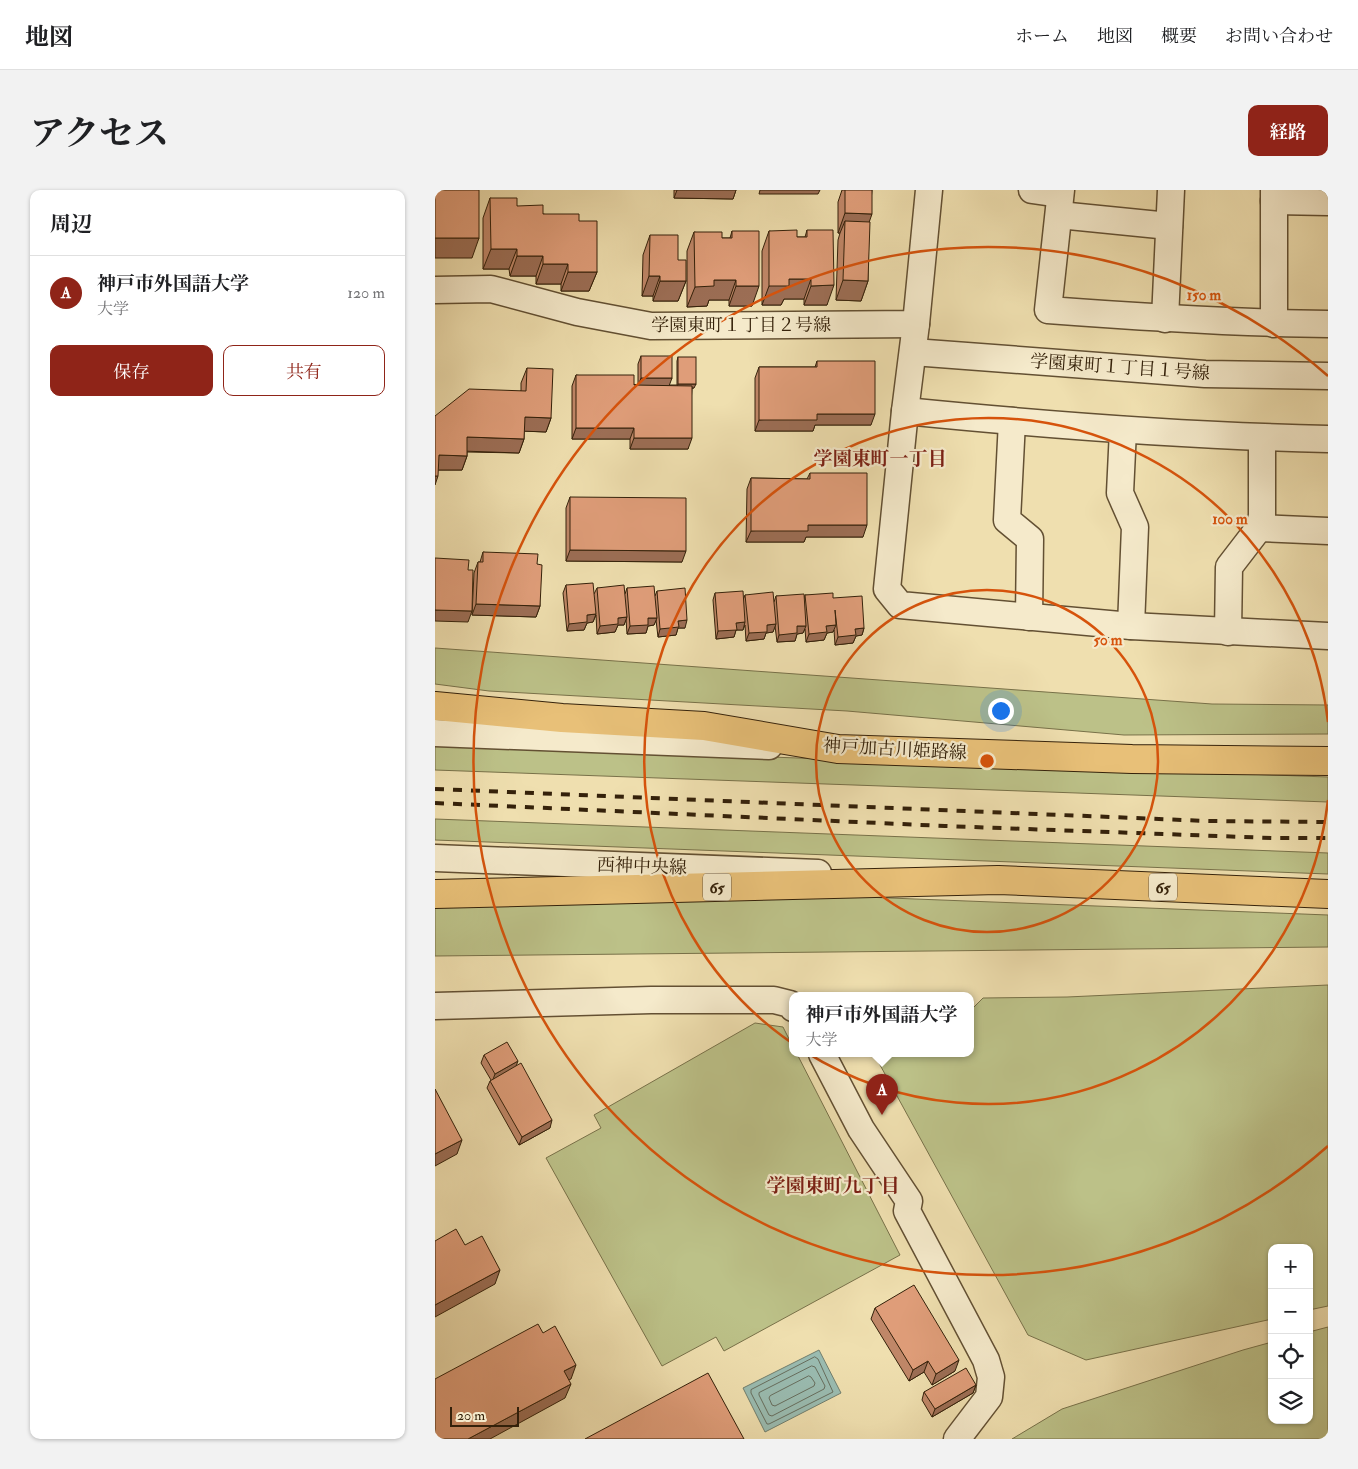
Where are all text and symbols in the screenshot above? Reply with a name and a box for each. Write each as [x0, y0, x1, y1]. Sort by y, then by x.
text: 地図 [25, 22, 73, 53]
text: ホーム [1015, 25, 1069, 48]
text: 地図 [1097, 25, 1133, 48]
text: 概要 [1161, 25, 1197, 48]
text: お問い合わせ [1225, 25, 1333, 48]
button: 経路 [1248, 105, 1328, 156]
text: アクセス [30, 112, 169, 156]
text: 周辺 [50, 211, 92, 238]
text: 神戸市外国語大学 [97, 272, 249, 296]
text: A [61, 283, 71, 303]
text: 120 m [347, 283, 385, 303]
text: 150 m [1187, 286, 1221, 305]
text: 大学 [97, 299, 129, 319]
street label: 学園東町１丁目２号線 [651, 314, 831, 337]
button: 保存 [50, 345, 213, 396]
button: 共有 [223, 345, 385, 396]
street label: 学園東町１丁目１号線 [1029, 350, 1211, 385]
district label: 学園東町一丁目 [813, 447, 947, 471]
text: 100 m [1212, 510, 1248, 529]
text: 50 m [1094, 631, 1123, 650]
your location [988, 698, 1014, 724]
street label: 神戸加古川姫路線 [822, 734, 967, 765]
centre of rings [978, 752, 996, 770]
street label: 西神中央線 [597, 853, 687, 880]
road number: 65 [703, 874, 731, 900]
road number: 65 [1149, 874, 1177, 900]
popup [789, 992, 974, 1057]
text: 神戸市外国語大学 [805, 1003, 958, 1027]
text: 大学 [805, 1030, 838, 1050]
pin: A [866, 1074, 898, 1115]
district label: 学園東町九丁目 [766, 1174, 900, 1198]
map controls [1268, 1244, 1313, 1424]
button: + [1268, 1244, 1313, 1289]
button: − [1268, 1289, 1313, 1334]
button: locate [1268, 1334, 1313, 1379]
button: layers [1268, 1379, 1313, 1424]
scale bar [450, 1404, 519, 1427]
text: 20 m [457, 1407, 485, 1424]

